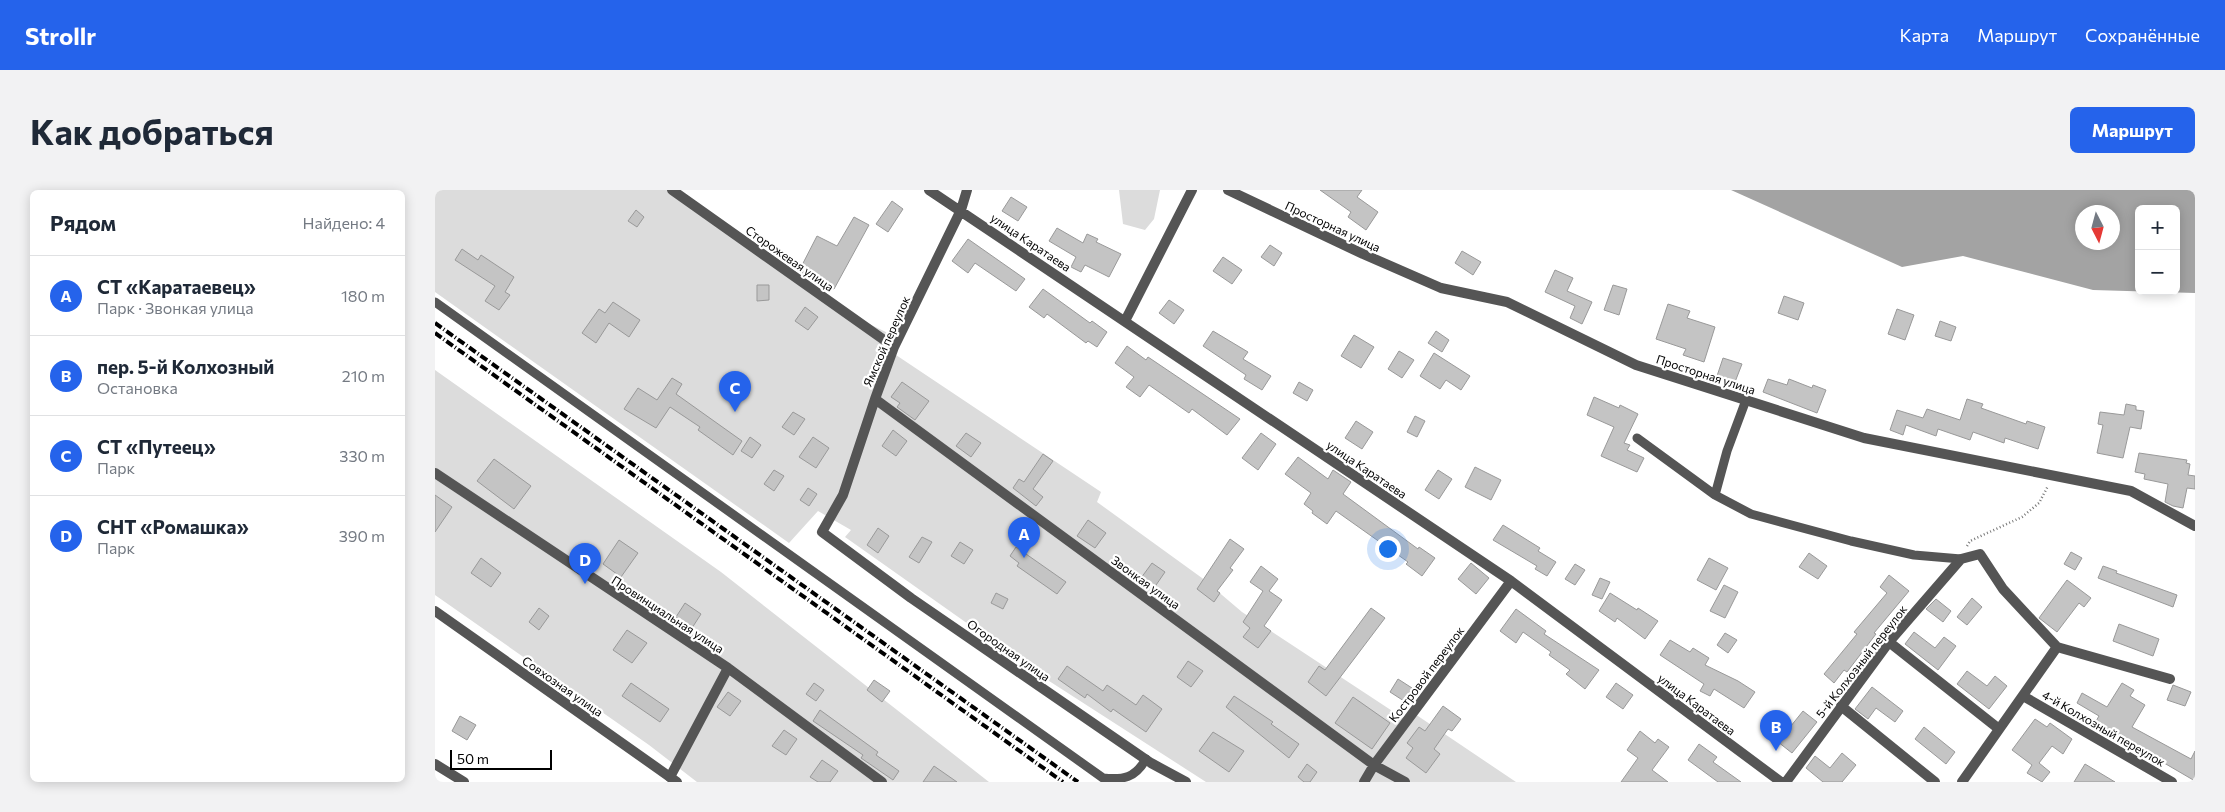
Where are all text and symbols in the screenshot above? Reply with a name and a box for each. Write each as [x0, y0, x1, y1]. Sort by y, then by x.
text: Strollr [25, 21, 96, 50]
text: Карта [1900, 24, 1949, 46]
text: Маршрут [1977, 24, 2057, 46]
text: Сохранённые [2085, 24, 2200, 46]
button: Маршрут [2070, 107, 2195, 153]
text: Как добраться [30, 109, 274, 152]
street label: Просторная улица [1283, 198, 1383, 254]
north arrow [2075, 205, 2120, 250]
map controls [2135, 205, 2180, 295]
button: + [2135, 205, 2180, 250]
text: Рядом [50, 210, 116, 235]
street label: улица Каратаева [988, 210, 1074, 274]
text: Найдено: 4 [303, 213, 385, 232]
street label: Сторожевая улица [743, 222, 837, 294]
button: − [2135, 250, 2180, 295]
text: СТ «Каратаевец» [97, 275, 256, 298]
text: A [60, 286, 72, 305]
text: 180 m [341, 286, 385, 305]
street label: Ямской переулок [860, 293, 912, 388]
text: Парк · Звонкая улица [97, 298, 253, 317]
street label: Просторная улица [1655, 351, 1757, 397]
text: пер. 5-й Колхозный [97, 355, 274, 378]
text: B [61, 366, 71, 385]
text: 210 m [342, 366, 385, 385]
pin: C [719, 371, 751, 412]
text: Остановка [97, 378, 178, 397]
text: СТ «Путеец» [97, 435, 216, 458]
street label: улица Каратаева [1324, 437, 1410, 501]
text: C [61, 446, 71, 465]
text: 330 m [339, 446, 385, 465]
text: Парк [97, 458, 135, 477]
text: СНТ «Ромашка» [97, 515, 249, 538]
pin: A [1008, 517, 1040, 558]
text: D [60, 526, 72, 545]
text: 390 m [339, 526, 385, 545]
your location [1375, 536, 1401, 562]
text: Парк [97, 538, 135, 557]
pin: D [569, 543, 601, 584]
street label: Звонкая улица [1109, 552, 1183, 612]
street label: Провинциальная улица [609, 572, 727, 656]
street label: 5-й Колхозный переулок [1813, 601, 1910, 720]
street label: Огородная улица [965, 616, 1053, 684]
street label: Костровой переулок [1386, 623, 1467, 725]
street label: Совхозная улица [520, 653, 606, 719]
street label: улица Каратаева [1655, 670, 1739, 738]
street label: 4-й Колхозный переулок [2040, 687, 2168, 769]
pin: B [1760, 710, 1792, 751]
scale bar [450, 747, 553, 770]
text: 50 m [457, 750, 489, 767]

